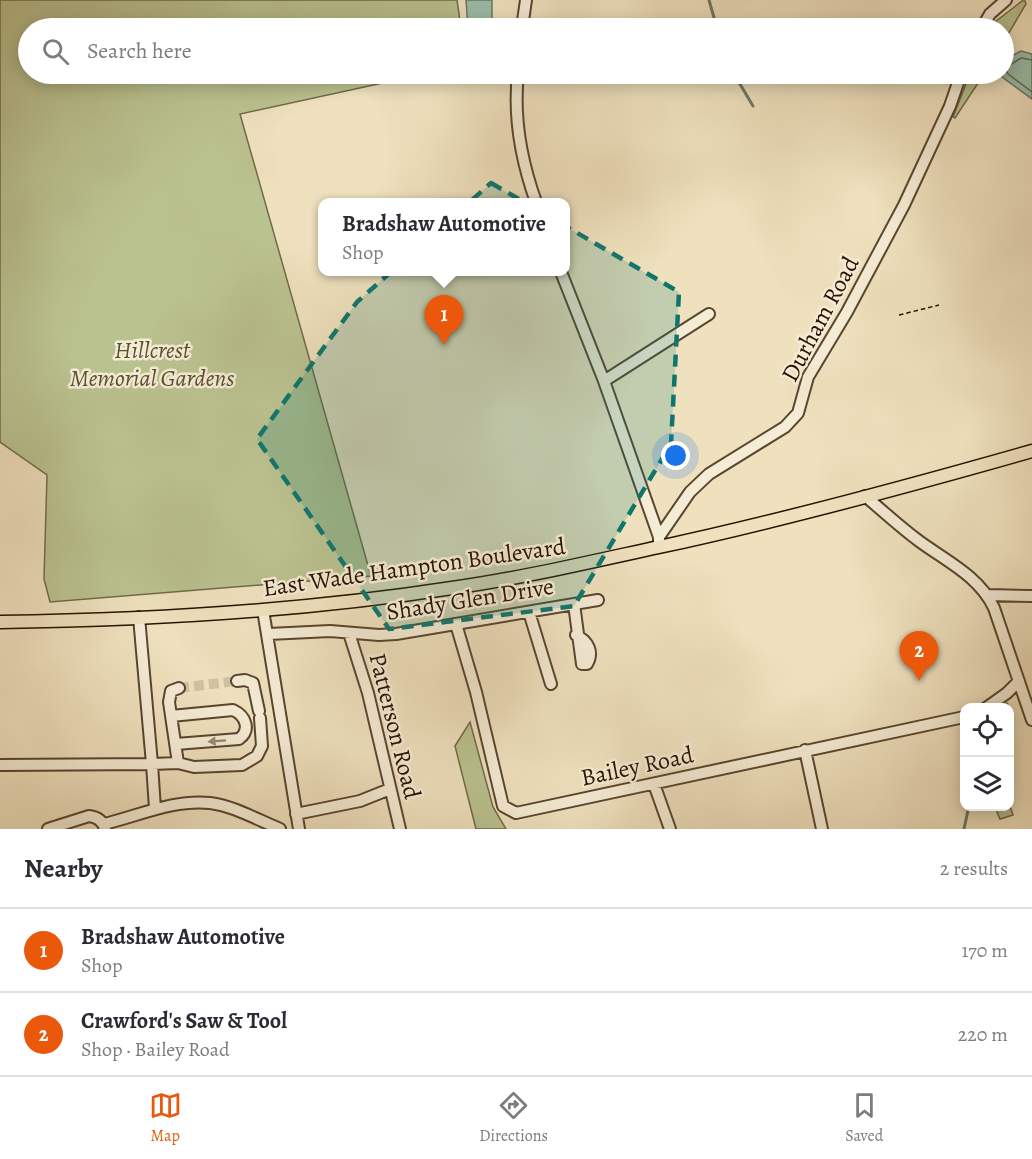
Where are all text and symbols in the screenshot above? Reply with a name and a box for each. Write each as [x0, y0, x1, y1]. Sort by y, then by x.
search box [18, 18, 1014, 84]
icon: search [39, 35, 72, 68]
text: Search here [87, 36, 192, 66]
popup [318, 198, 570, 276]
text: Bradshaw Automotive [342, 209, 546, 239]
text: Shop [342, 239, 384, 266]
street label: Durham Road [774, 251, 867, 387]
pin: 1 [424, 296, 464, 345]
park label: Hillcrest Memorial Gardens [70, 334, 234, 394]
your location [661, 441, 690, 470]
street label: East Wade Hampton Boulevard [261, 530, 568, 604]
street label: Shady Glen Drive [384, 570, 556, 628]
pin: 2 [900, 632, 938, 681]
street label: Patterson Road [361, 650, 429, 802]
map controls [960, 703, 1014, 811]
button: locate [960, 703, 1014, 757]
one-way arrow [208, 736, 227, 746]
street label: Bailey Road [578, 738, 696, 794]
button: layers [960, 757, 1014, 811]
text: Nearby [24, 851, 103, 886]
text: 2 results [940, 855, 1008, 882]
text: Bradshaw Automotive [81, 922, 285, 952]
text: 1 [40, 937, 47, 964]
text: 170 m [962, 937, 1008, 964]
text: Shop [81, 952, 123, 979]
text: Crawford's Saw & Tool [81, 1006, 287, 1036]
text: 2 [39, 1021, 48, 1048]
text: 220 m [958, 1021, 1008, 1048]
text: Shop · Bailey Road [81, 1036, 230, 1063]
tab: Map [149, 1089, 182, 1147]
tab: Directions [479, 1089, 548, 1147]
tab: Saved [845, 1089, 883, 1147]

